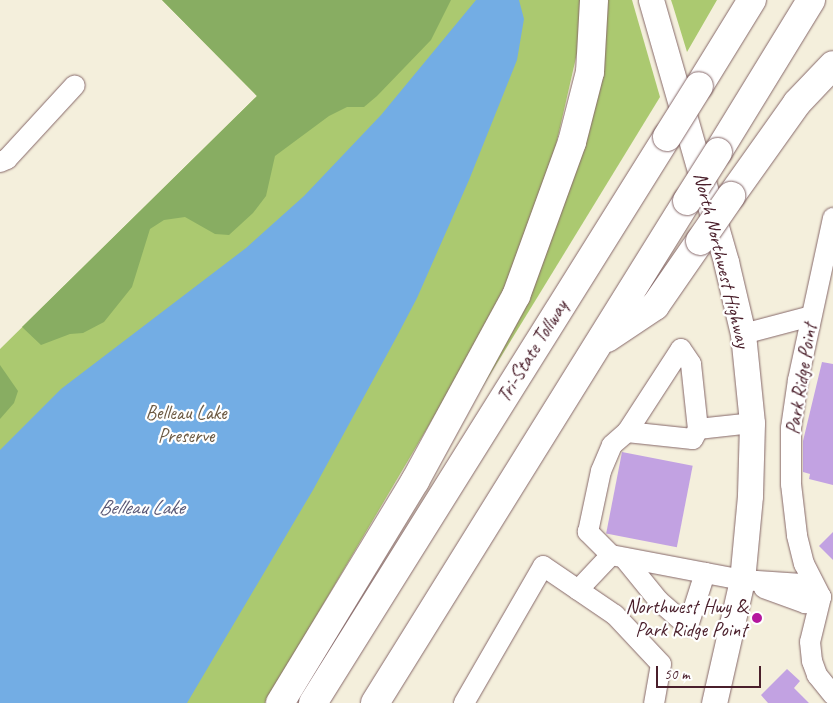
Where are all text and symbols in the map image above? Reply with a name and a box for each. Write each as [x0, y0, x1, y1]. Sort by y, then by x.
street label: North Northwest Highway [689, 170, 755, 350]
street label: Tri-State Tollway [491, 296, 573, 406]
street label: Park Ridge Point [780, 322, 822, 436]
park label: Belleau Lake Preserve [145, 401, 227, 448]
water label: Belleau Lake [98, 494, 184, 520]
place label: Northwest Hwy & Park Ridge Point [625, 594, 747, 641]
marker: Northwest Hwy & Park Ridge Point [751, 612, 763, 624]
scale bar [658, 656, 763, 688]
text: 50 m [664, 665, 690, 684]

